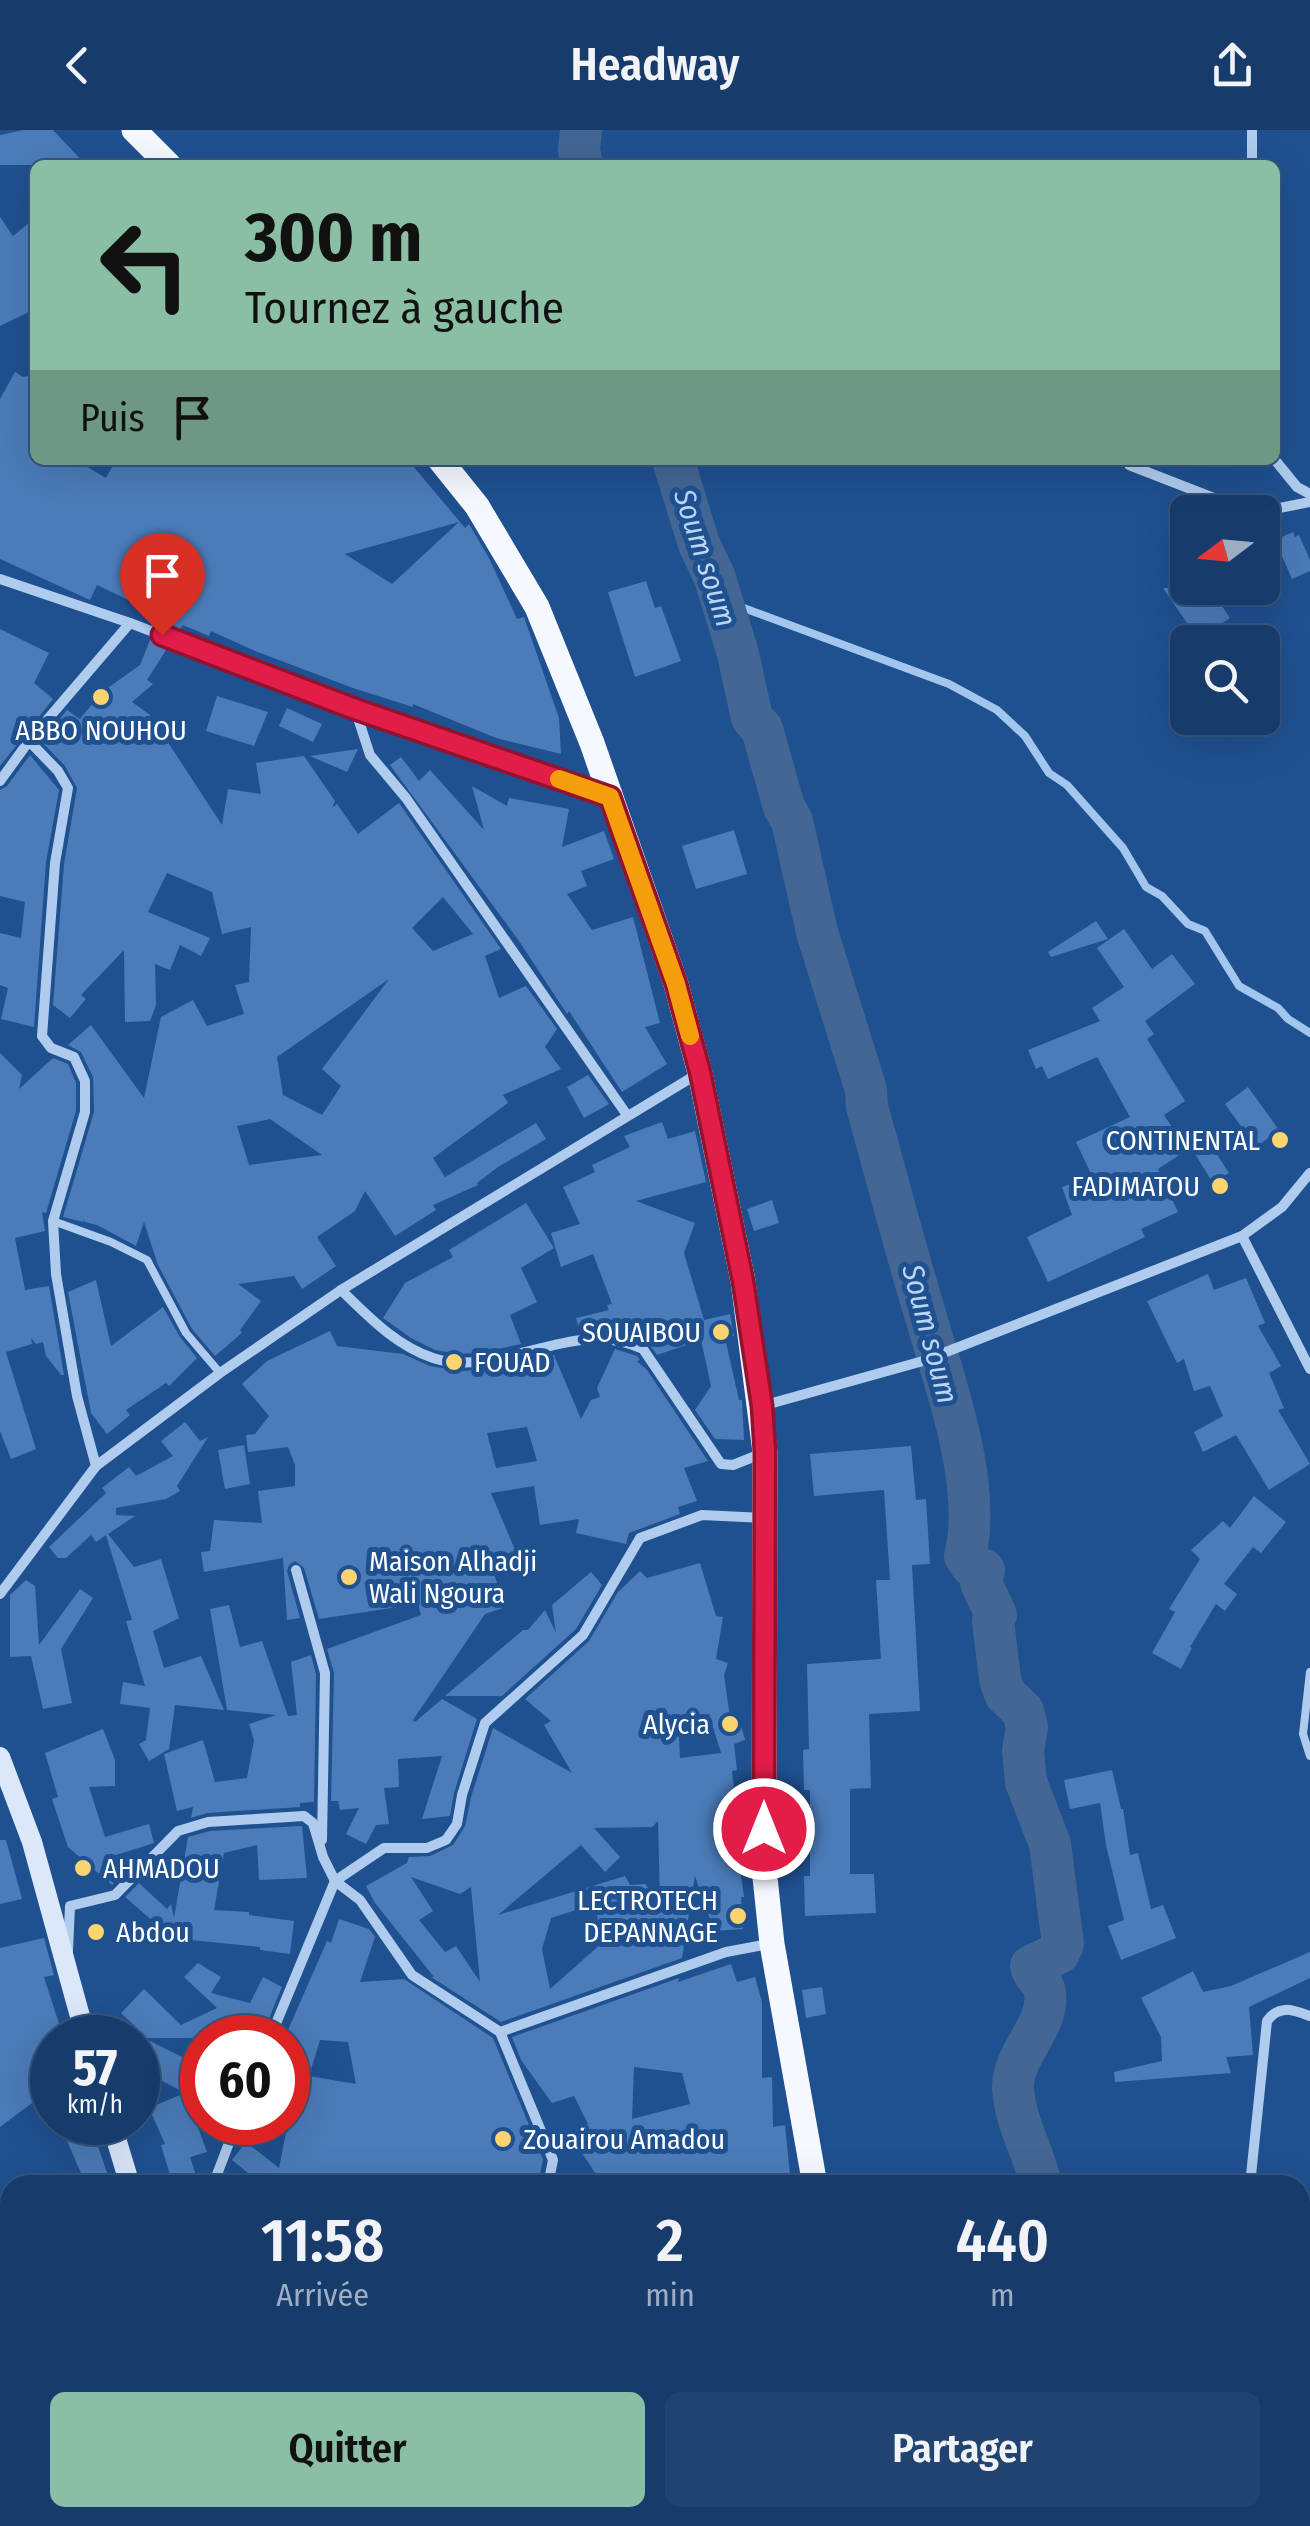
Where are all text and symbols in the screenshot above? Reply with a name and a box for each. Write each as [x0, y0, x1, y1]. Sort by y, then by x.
icon: back [50, 38, 105, 93]
text: Headway [571, 38, 739, 92]
icon: share [1205, 38, 1260, 93]
text: 300 m [245, 196, 423, 280]
icon: left [80, 200, 210, 330]
text: Tournez à gauche [245, 281, 564, 335]
icon: arrive [165, 390, 220, 445]
text: Puis [80, 395, 145, 441]
water label: Soum soum [666, 484, 744, 631]
north arrow [1170, 495, 1280, 605]
map controls [1170, 495, 1280, 735]
pin [120, 533, 205, 636]
icon: arrive [135, 548, 190, 603]
button: search [1170, 625, 1280, 735]
marker: ABBO NOUHOU [90, 686, 112, 708]
place label: ABBO NOUHOU [15, 714, 187, 747]
place label: CONTINENTAL [1106, 1124, 1261, 1157]
marker: CONTINENTAL [1269, 1129, 1291, 1151]
place label: FADIMATOU [1072, 1170, 1200, 1203]
marker: FADIMATOU [1209, 1175, 1231, 1197]
water label: Soum soum [894, 1259, 966, 1408]
place label: SOUAIBOU [582, 1316, 701, 1349]
marker: SOUAIBOU [710, 1321, 732, 1343]
place label: FOUAD [474, 1346, 551, 1379]
marker: FOUAD [443, 1351, 465, 1373]
place label: Maison Alhadji Wali Ngoura [369, 1545, 537, 1610]
marker: Maison Alhadji Wali Ngoura [338, 1566, 360, 1588]
place label: Alycia [643, 1708, 710, 1741]
marker: Alycia [719, 1713, 741, 1735]
position arrow [712, 1777, 816, 1881]
place label: AHMADOU [103, 1852, 220, 1885]
marker: AHMADOU [72, 1857, 94, 1879]
place label: LECTROTECH DEPANNAGE [577, 1884, 718, 1949]
marker: LECTROTECH DEPANNAGE [727, 1905, 749, 1927]
place label: Abdou [116, 1916, 190, 1949]
marker: Abdou [85, 1921, 107, 1943]
speed limit sign: 60 [180, 2015, 310, 2145]
text: 57 [73, 2038, 117, 2098]
text: km/h [67, 2090, 123, 2120]
place label: Zouairou Amadou [523, 2123, 725, 2156]
marker: Zouairou Amadou [492, 2128, 514, 2150]
text: 11:58 [261, 2205, 384, 2277]
text: 2 [656, 2205, 684, 2277]
text: 440 [956, 2205, 1049, 2277]
text: Arrivée [276, 2276, 369, 2314]
text: min [645, 2276, 695, 2314]
text: m [990, 2276, 1015, 2314]
button: Quitter [50, 2392, 645, 2507]
button: Partager [665, 2392, 1260, 2507]

